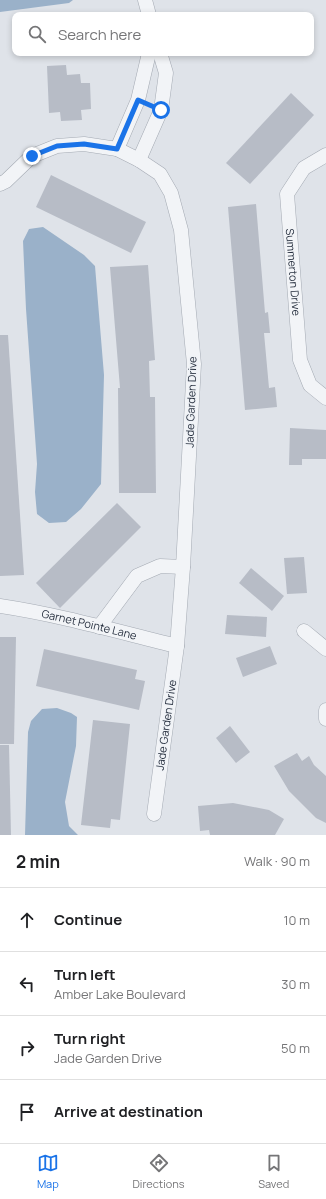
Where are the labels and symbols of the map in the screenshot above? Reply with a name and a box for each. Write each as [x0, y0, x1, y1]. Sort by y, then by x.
route start [152, 101, 170, 119]
route end [23, 147, 41, 165]
street label: Summerton Drive [283, 228, 305, 317]
street label: Jade Garden Drive [181, 356, 200, 448]
street label: Garnet Pointe Lane [40, 606, 139, 643]
street label: Jade Garden Drive [152, 678, 179, 771]

